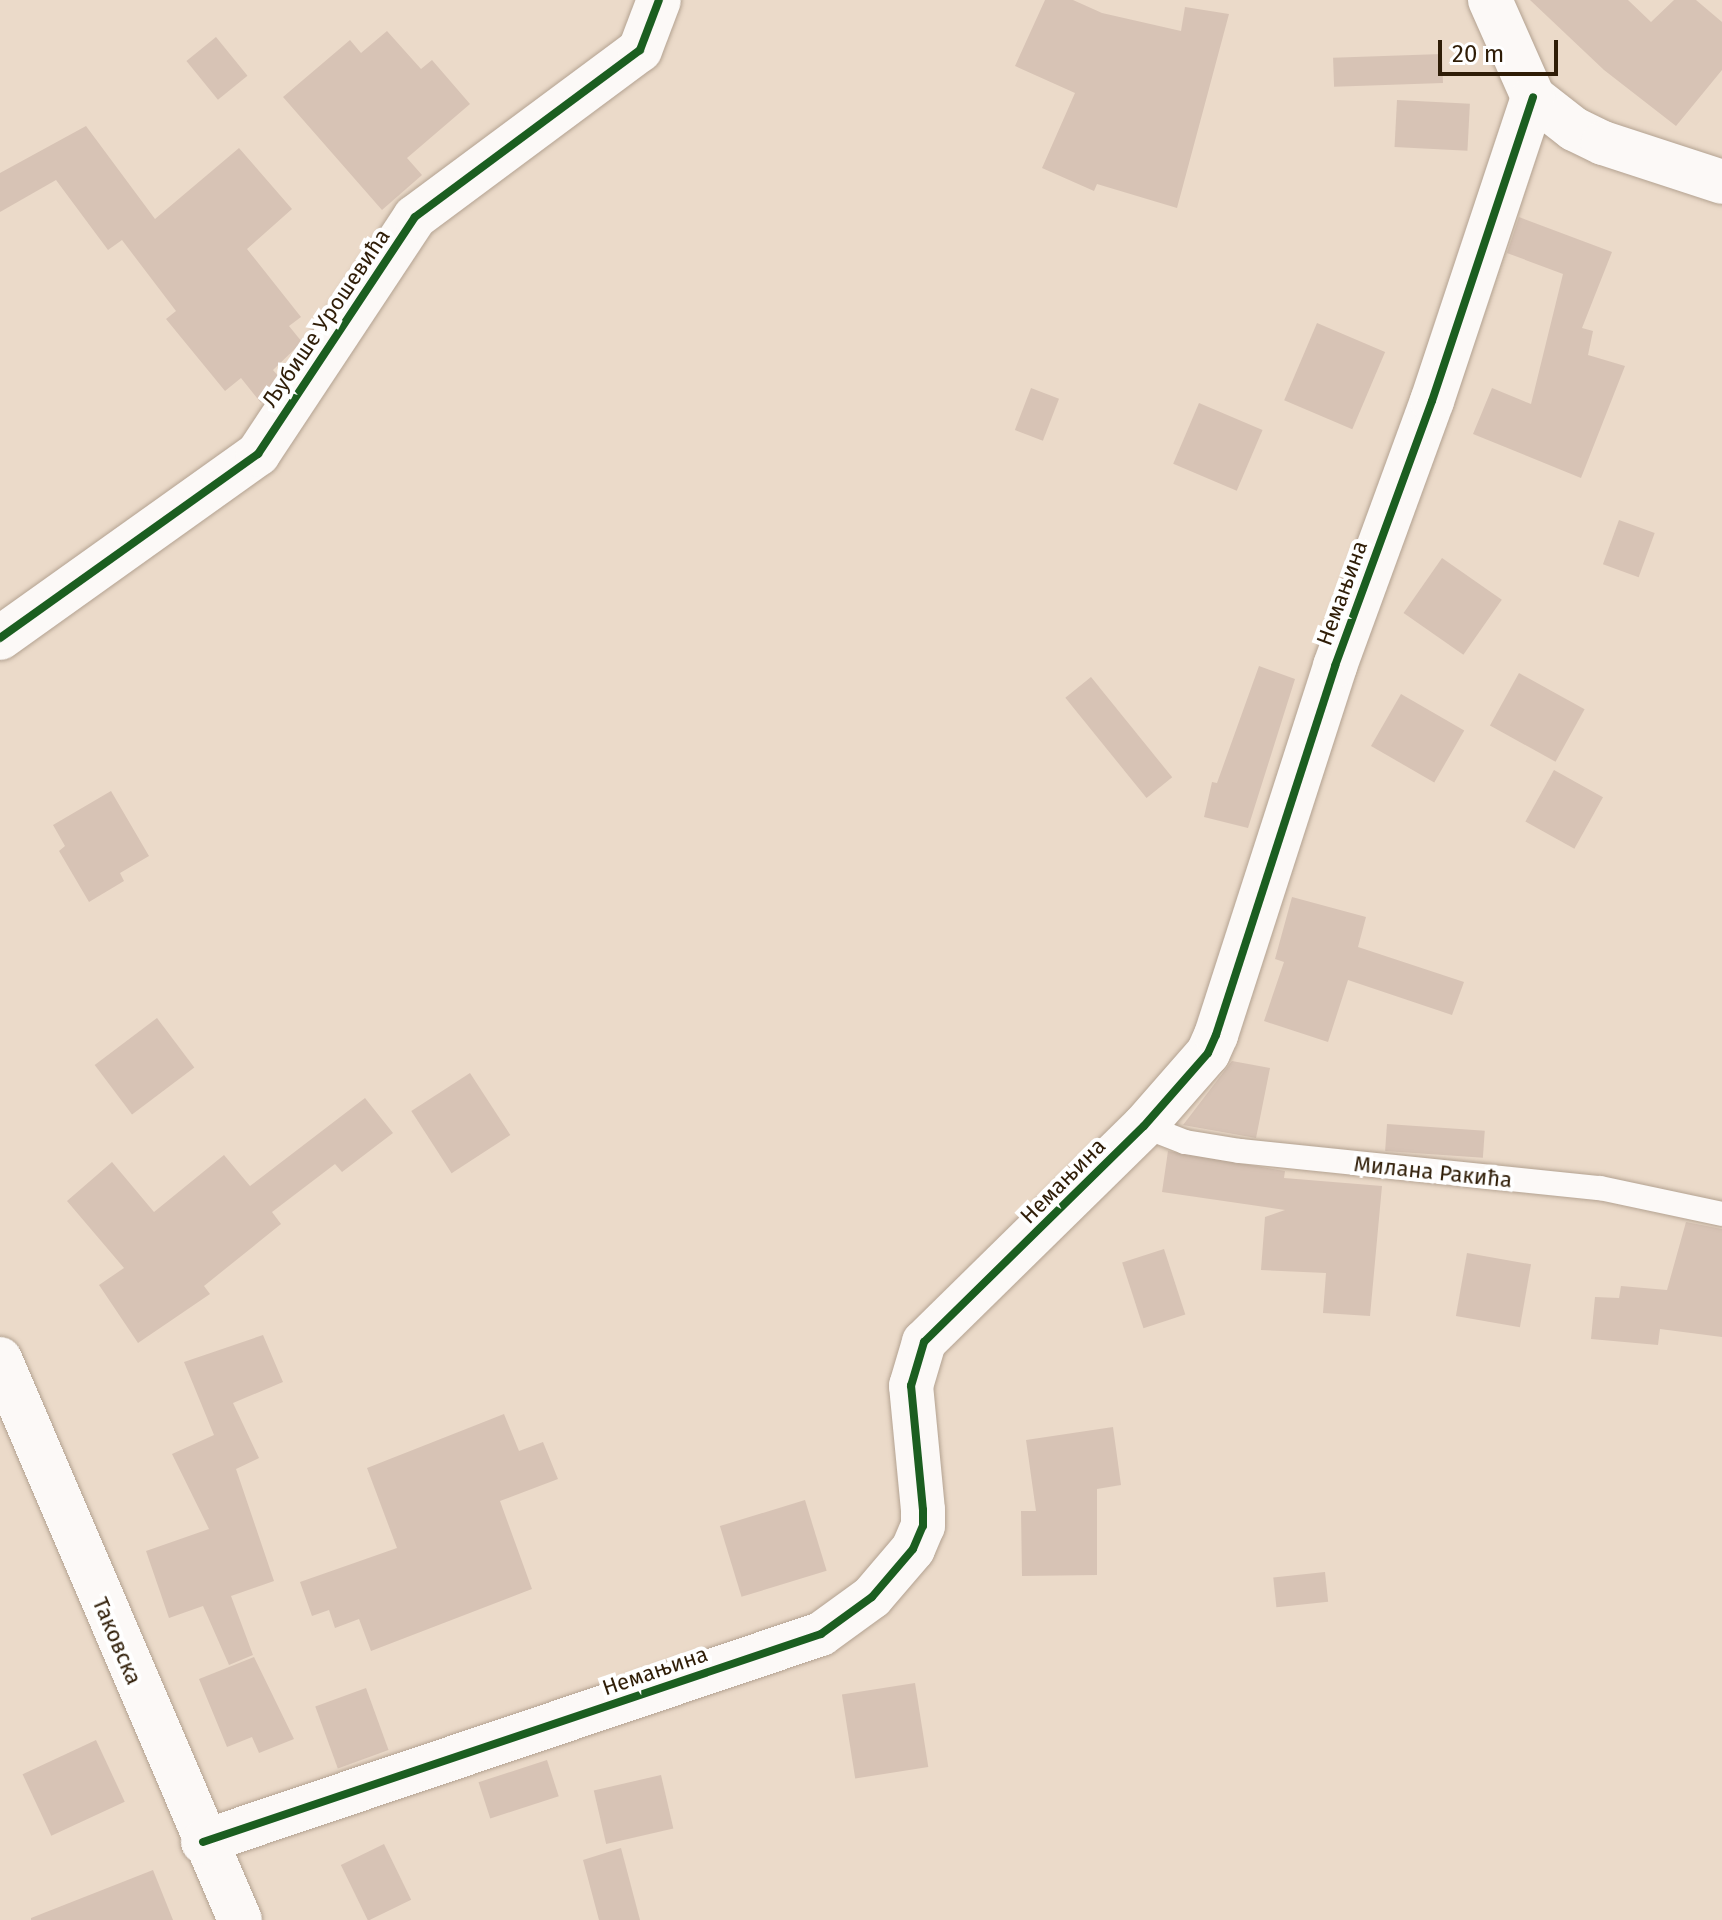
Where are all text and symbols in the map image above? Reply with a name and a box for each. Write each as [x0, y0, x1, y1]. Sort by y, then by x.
scale bar [1442, 24, 1562, 74]
text: 20 m [1452, 40, 1504, 68]
street label: Љубише Урошевића [256, 224, 396, 412]
street label: Немањина [1311, 537, 1373, 649]
street label: Немањина [1015, 1133, 1111, 1229]
street label: Милана Ракића [1353, 1151, 1513, 1193]
street label: Таковска [87, 1593, 147, 1689]
street label: Немањина [599, 1641, 711, 1701]

